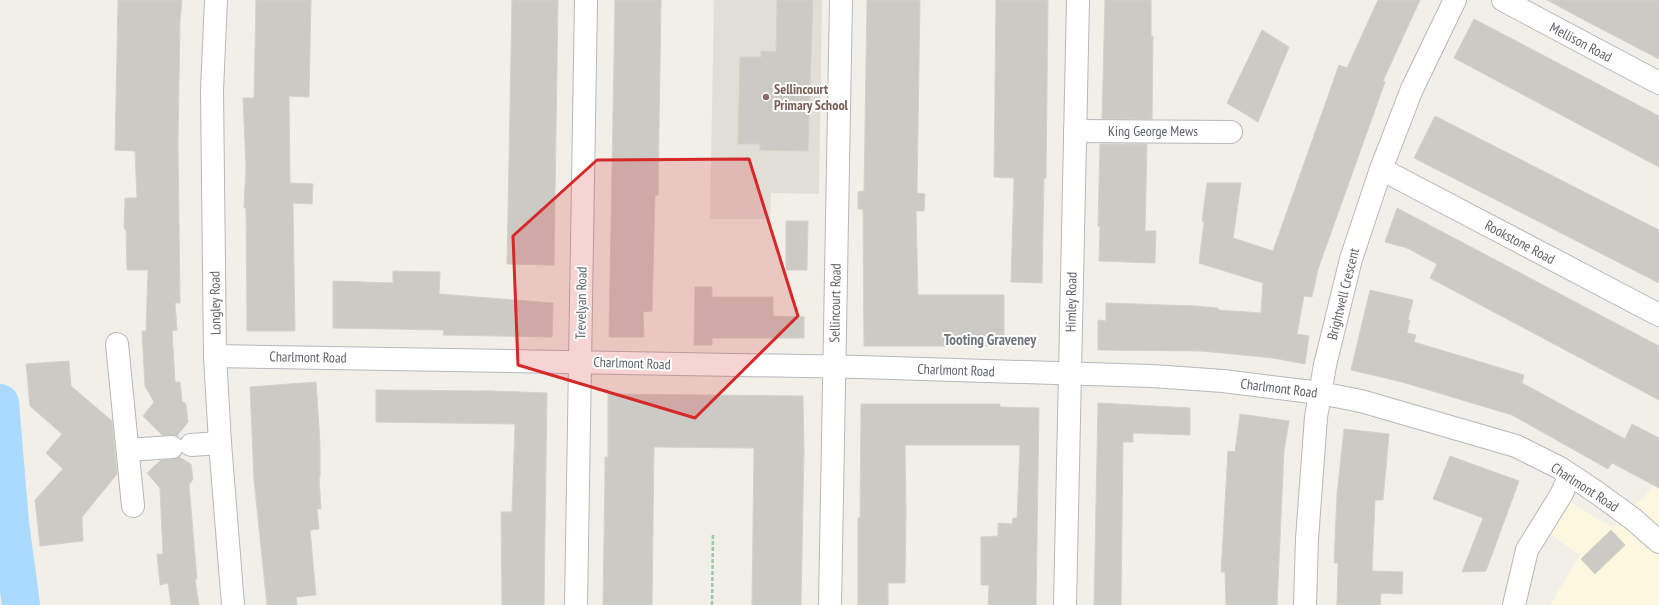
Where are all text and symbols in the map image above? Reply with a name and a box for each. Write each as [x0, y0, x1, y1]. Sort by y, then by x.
street label: Mellison Road [1547, 18, 1615, 66]
place label: Sellincourt Primary School [774, 80, 849, 114]
marker: Sellincourt Primary School [761, 92, 771, 102]
street label: King George Mews [1108, 122, 1198, 140]
street label: Rookstone Road [1482, 216, 1558, 268]
street label: Brightwell Crescent [1323, 246, 1363, 342]
street label: Sellincourt Road [825, 263, 845, 343]
street label: Trevelyan Road [571, 266, 591, 340]
street label: Longley Road [205, 271, 225, 335]
street label: Himley Road [1061, 272, 1081, 332]
district label: Tooting Graveney [944, 330, 1037, 349]
street label: Charlmont Road [269, 347, 347, 367]
street label: Charlmont Road [593, 353, 671, 373]
street label: Charlmont Road [917, 360, 995, 380]
street label: Charlmont Road [1240, 374, 1318, 402]
street label: Charlmont Road [1548, 458, 1622, 516]

